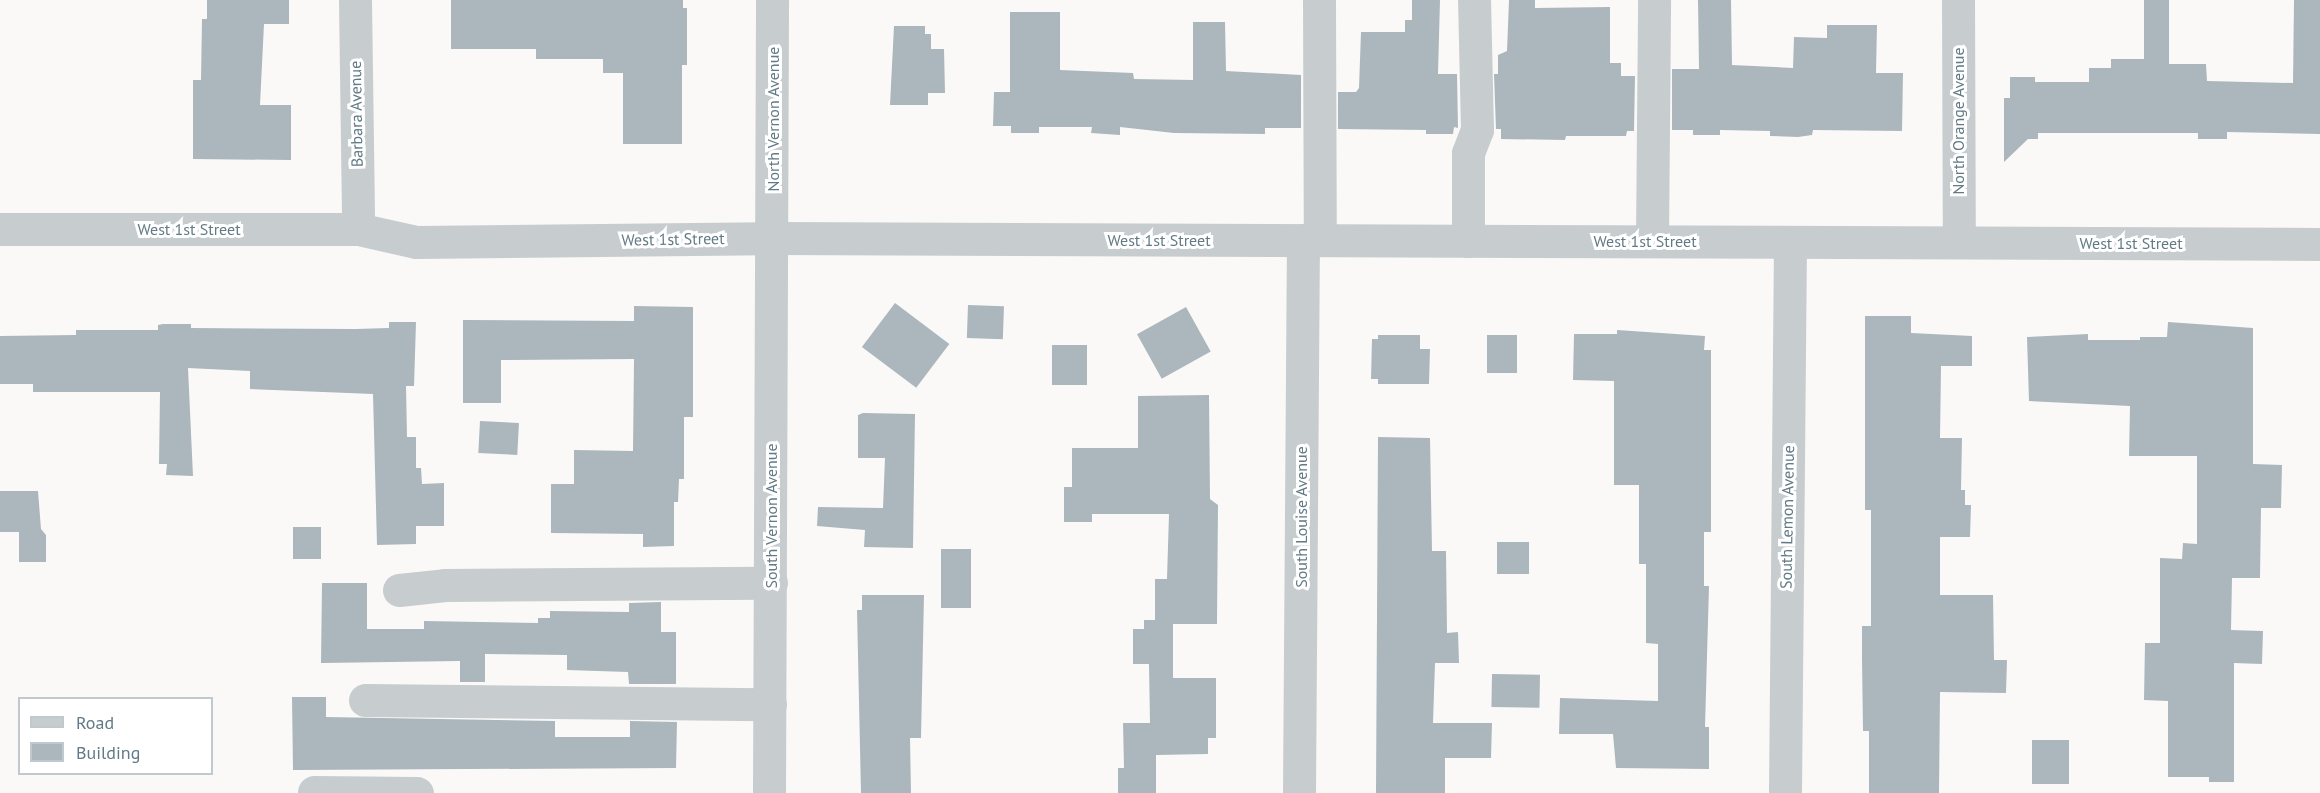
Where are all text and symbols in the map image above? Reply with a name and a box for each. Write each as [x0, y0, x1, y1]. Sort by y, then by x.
street label: North Vernon Avenue [763, 46, 783, 192]
street label: North Orange Avenue [1948, 47, 1968, 195]
street label: Barbara Avenue [345, 60, 367, 168]
street label: West 1st Street [137, 219, 241, 239]
street label: West 1st Street [621, 229, 725, 249]
street label: West 1st Street [1107, 230, 1211, 250]
street label: West 1st Street [1593, 231, 1697, 251]
street label: West 1st Street [2079, 233, 2183, 253]
street label: South Vernon Avenue [761, 443, 781, 589]
street label: South Lemon Avenue [1776, 445, 1798, 589]
street label: South Louise Avenue [1291, 446, 1311, 588]
legend [18, 697, 213, 775]
text: Road [76, 711, 114, 734]
text: Building [76, 741, 140, 764]

